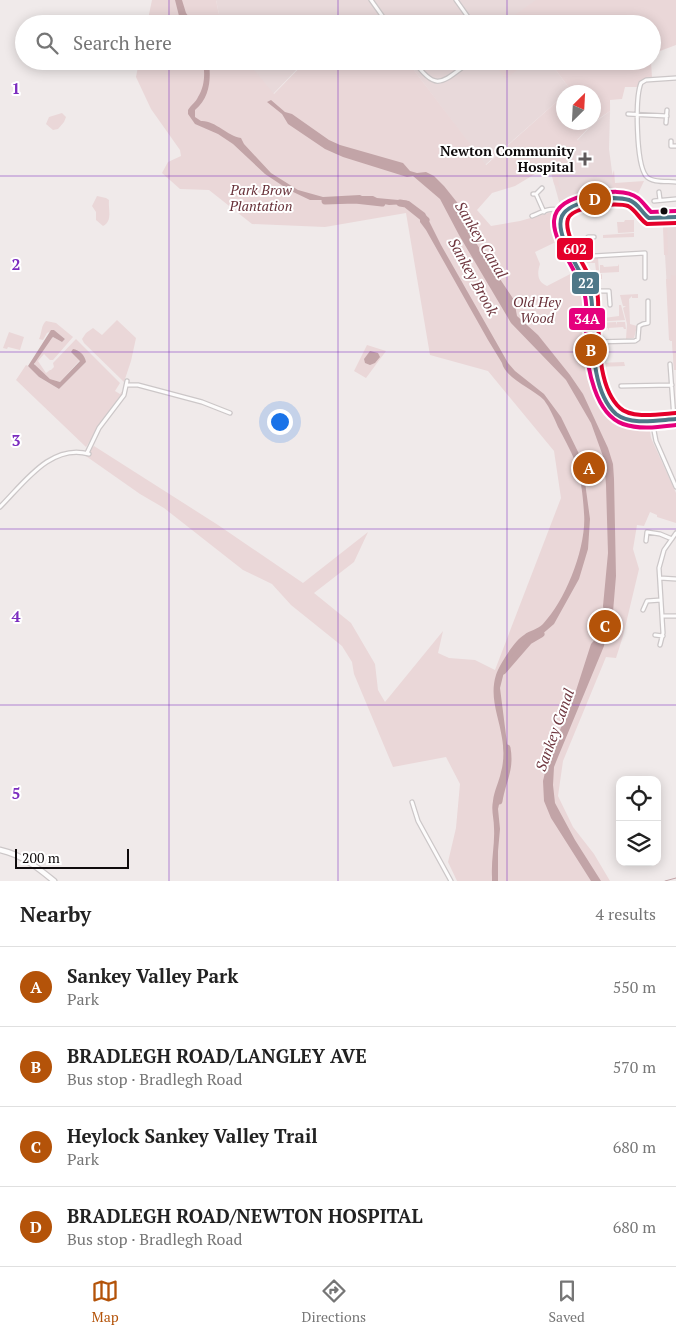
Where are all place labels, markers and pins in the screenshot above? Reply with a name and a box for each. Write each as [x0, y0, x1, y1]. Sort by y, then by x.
place label: Newton Community Hospital [440, 141, 575, 176]
marker: Newton Community Hospital [578, 152, 592, 166]
pin: D [579, 180, 611, 218]
unlabelled marker [659, 206, 669, 216]
pin: B [575, 331, 607, 369]
pin: A [573, 449, 605, 487]
pin: C [589, 607, 621, 645]

